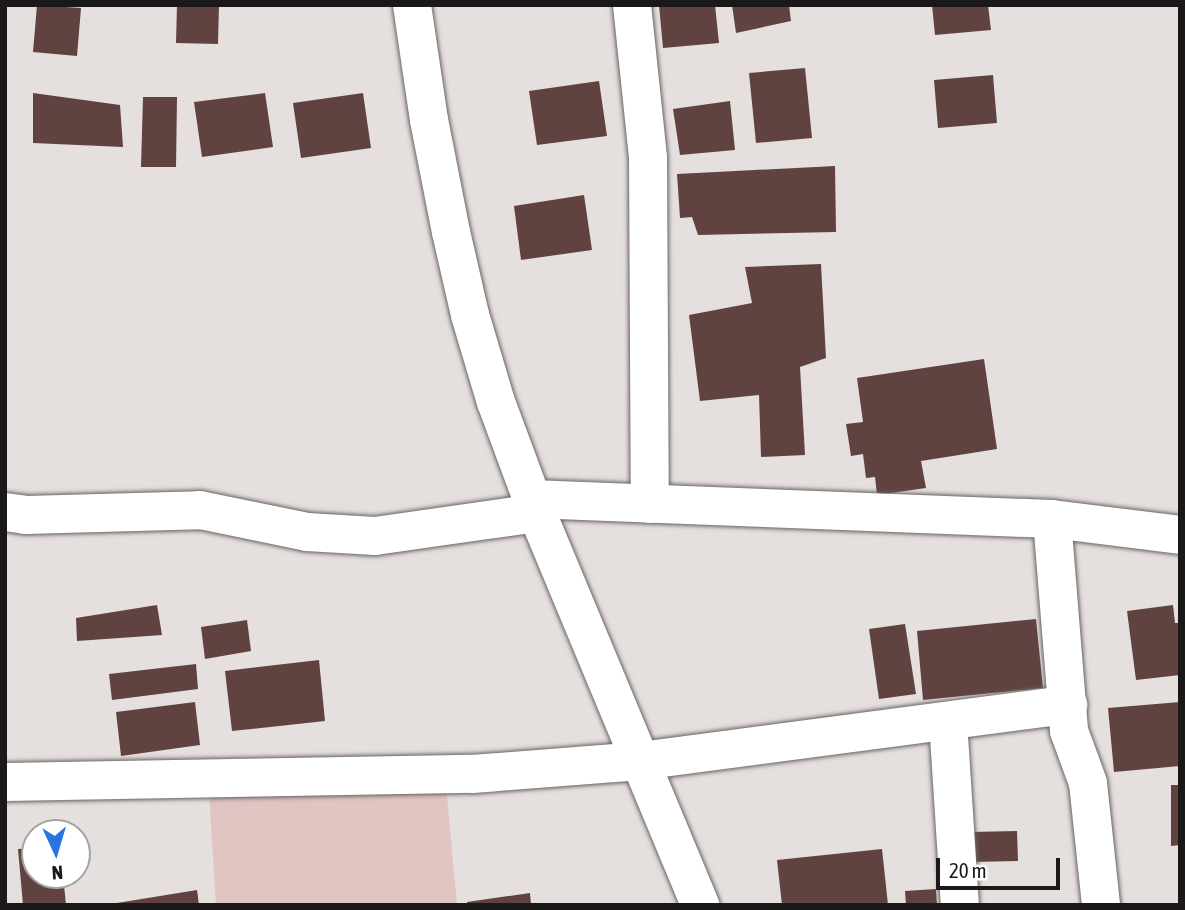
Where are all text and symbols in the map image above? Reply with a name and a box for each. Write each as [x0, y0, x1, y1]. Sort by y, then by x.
north arrow [21, 819, 91, 889]
scale bar [940, 844, 1064, 888]
text: 20 m [949, 858, 987, 882]
text: N [51, 862, 64, 884]

